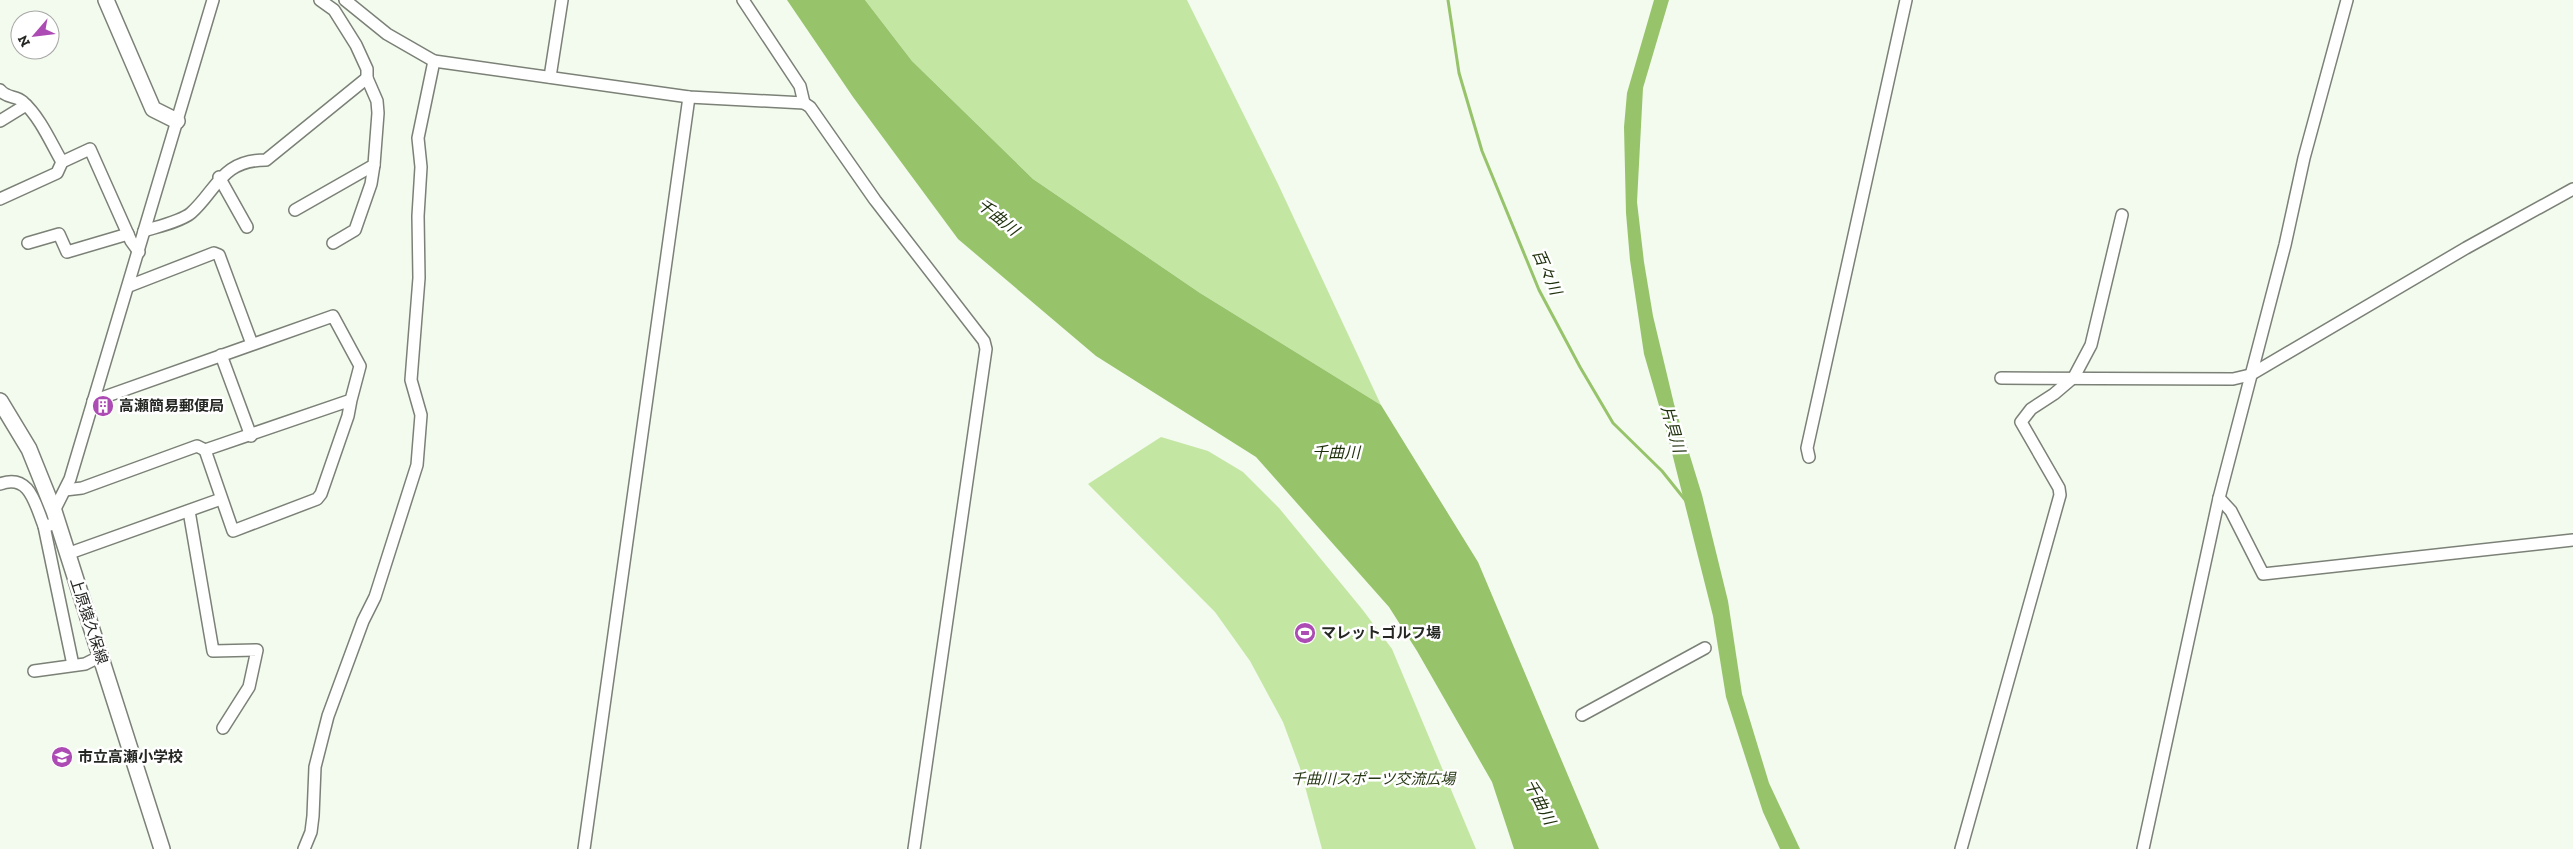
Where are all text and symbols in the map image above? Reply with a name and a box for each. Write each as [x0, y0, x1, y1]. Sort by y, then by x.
north arrow [10, 10, 60, 60]
text: N [14, 32, 34, 50]
water label: 千曲川 [973, 195, 1024, 241]
water label: 百々川 [1529, 246, 1566, 300]
building icon: 高瀬簡易郵便局 [91, 394, 115, 418]
place label: 高瀬簡易郵便局 [119, 397, 224, 415]
water label: 片貝川 [1657, 403, 1689, 457]
water label: 千曲川 [1312, 443, 1362, 462]
street label: 上原猿久保線 [67, 575, 111, 667]
sports icon: マレットゴルフ場 [1293, 621, 1317, 645]
place label: マレットゴルフ場 [1321, 624, 1441, 642]
school or university icon: 市立高瀬小学校 [50, 745, 74, 769]
place label: 市立高瀬小学校 [78, 748, 183, 766]
park label: 千曲川スポーツ交流広場 [1291, 770, 1457, 788]
water label: 千曲川 [1521, 776, 1560, 829]

